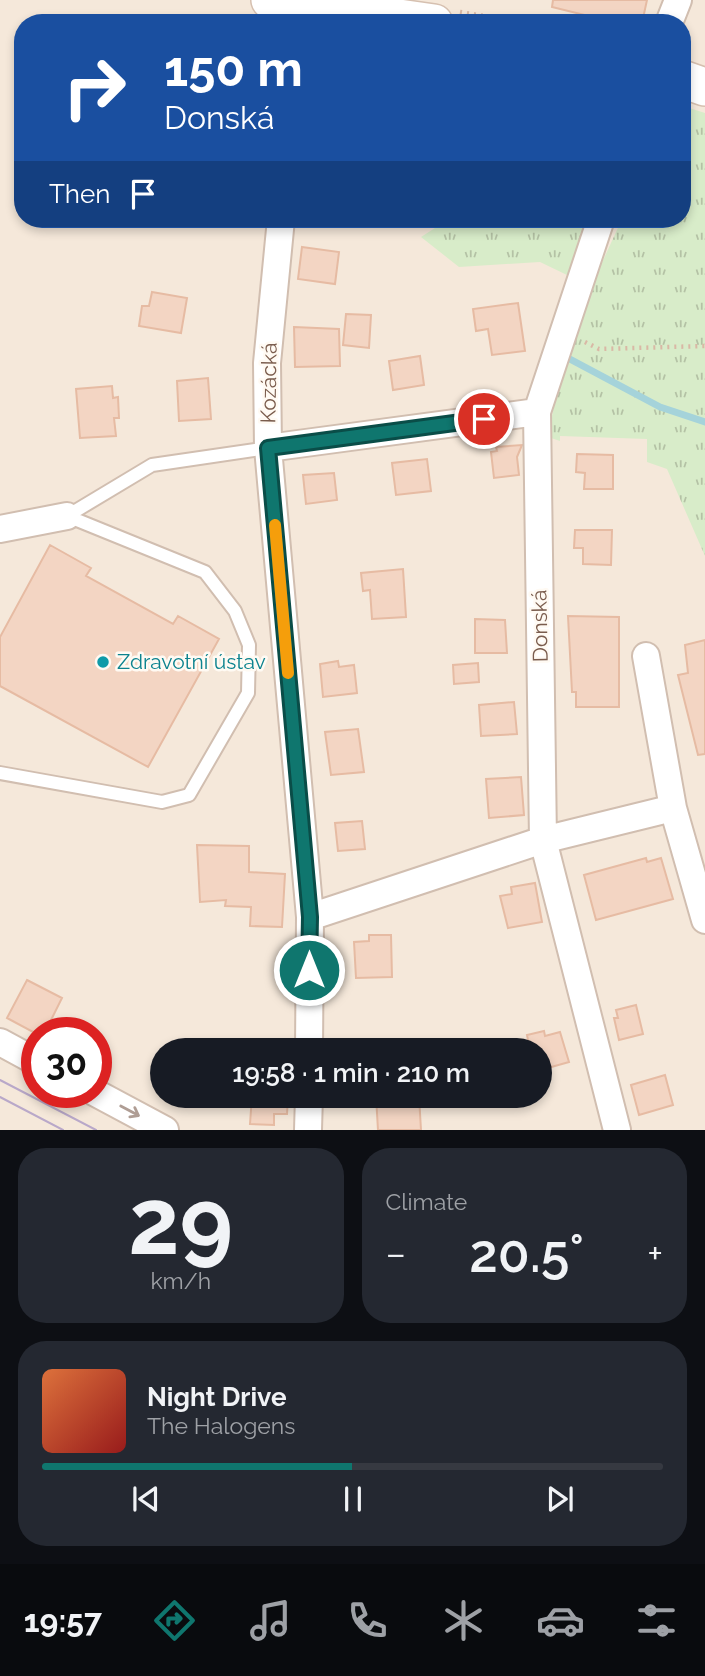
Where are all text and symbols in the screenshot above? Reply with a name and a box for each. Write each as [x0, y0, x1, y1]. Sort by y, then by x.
text: 150 m [164, 40, 303, 97]
icon: right [49, 42, 140, 133]
text: Donská [164, 99, 274, 136]
icon: arrive [124, 175, 162, 213]
text: Then [49, 179, 110, 209]
street label: Kozácká [255, 342, 282, 424]
pin [454, 389, 514, 449]
icon: arrive [465, 400, 503, 438]
street label: Donská [526, 590, 553, 662]
place label: Zdravotní ústav [117, 649, 266, 674]
marker: Zdravotní ústav [95, 654, 111, 670]
position arrow [272, 933, 346, 1007]
speed limit sign: 30 [21, 1017, 112, 1108]
text: 19:58 · 1 min · 210 m [232, 1058, 470, 1088]
one-way arrow [119, 1104, 139, 1118]
text: 29 [128, 1168, 233, 1275]
text: Climate [386, 1188, 467, 1215]
text: 20.5° [469, 1223, 584, 1284]
text: − [386, 1231, 406, 1276]
text: + [647, 1231, 663, 1276]
text: km/h [150, 1267, 211, 1294]
text: Night Drive [147, 1382, 286, 1412]
text: The Halogens [147, 1412, 295, 1439]
icon: previous [127, 1480, 165, 1518]
icon: pause [334, 1480, 372, 1518]
icon: next [541, 1480, 579, 1518]
icon: directions [150, 1596, 199, 1645]
icon: music [246, 1596, 295, 1645]
icon: phone [343, 1596, 392, 1645]
icon: climate [439, 1596, 488, 1645]
icon: car [536, 1596, 585, 1645]
icon: filters [632, 1596, 681, 1645]
text: 19:57 [24, 1602, 102, 1639]

